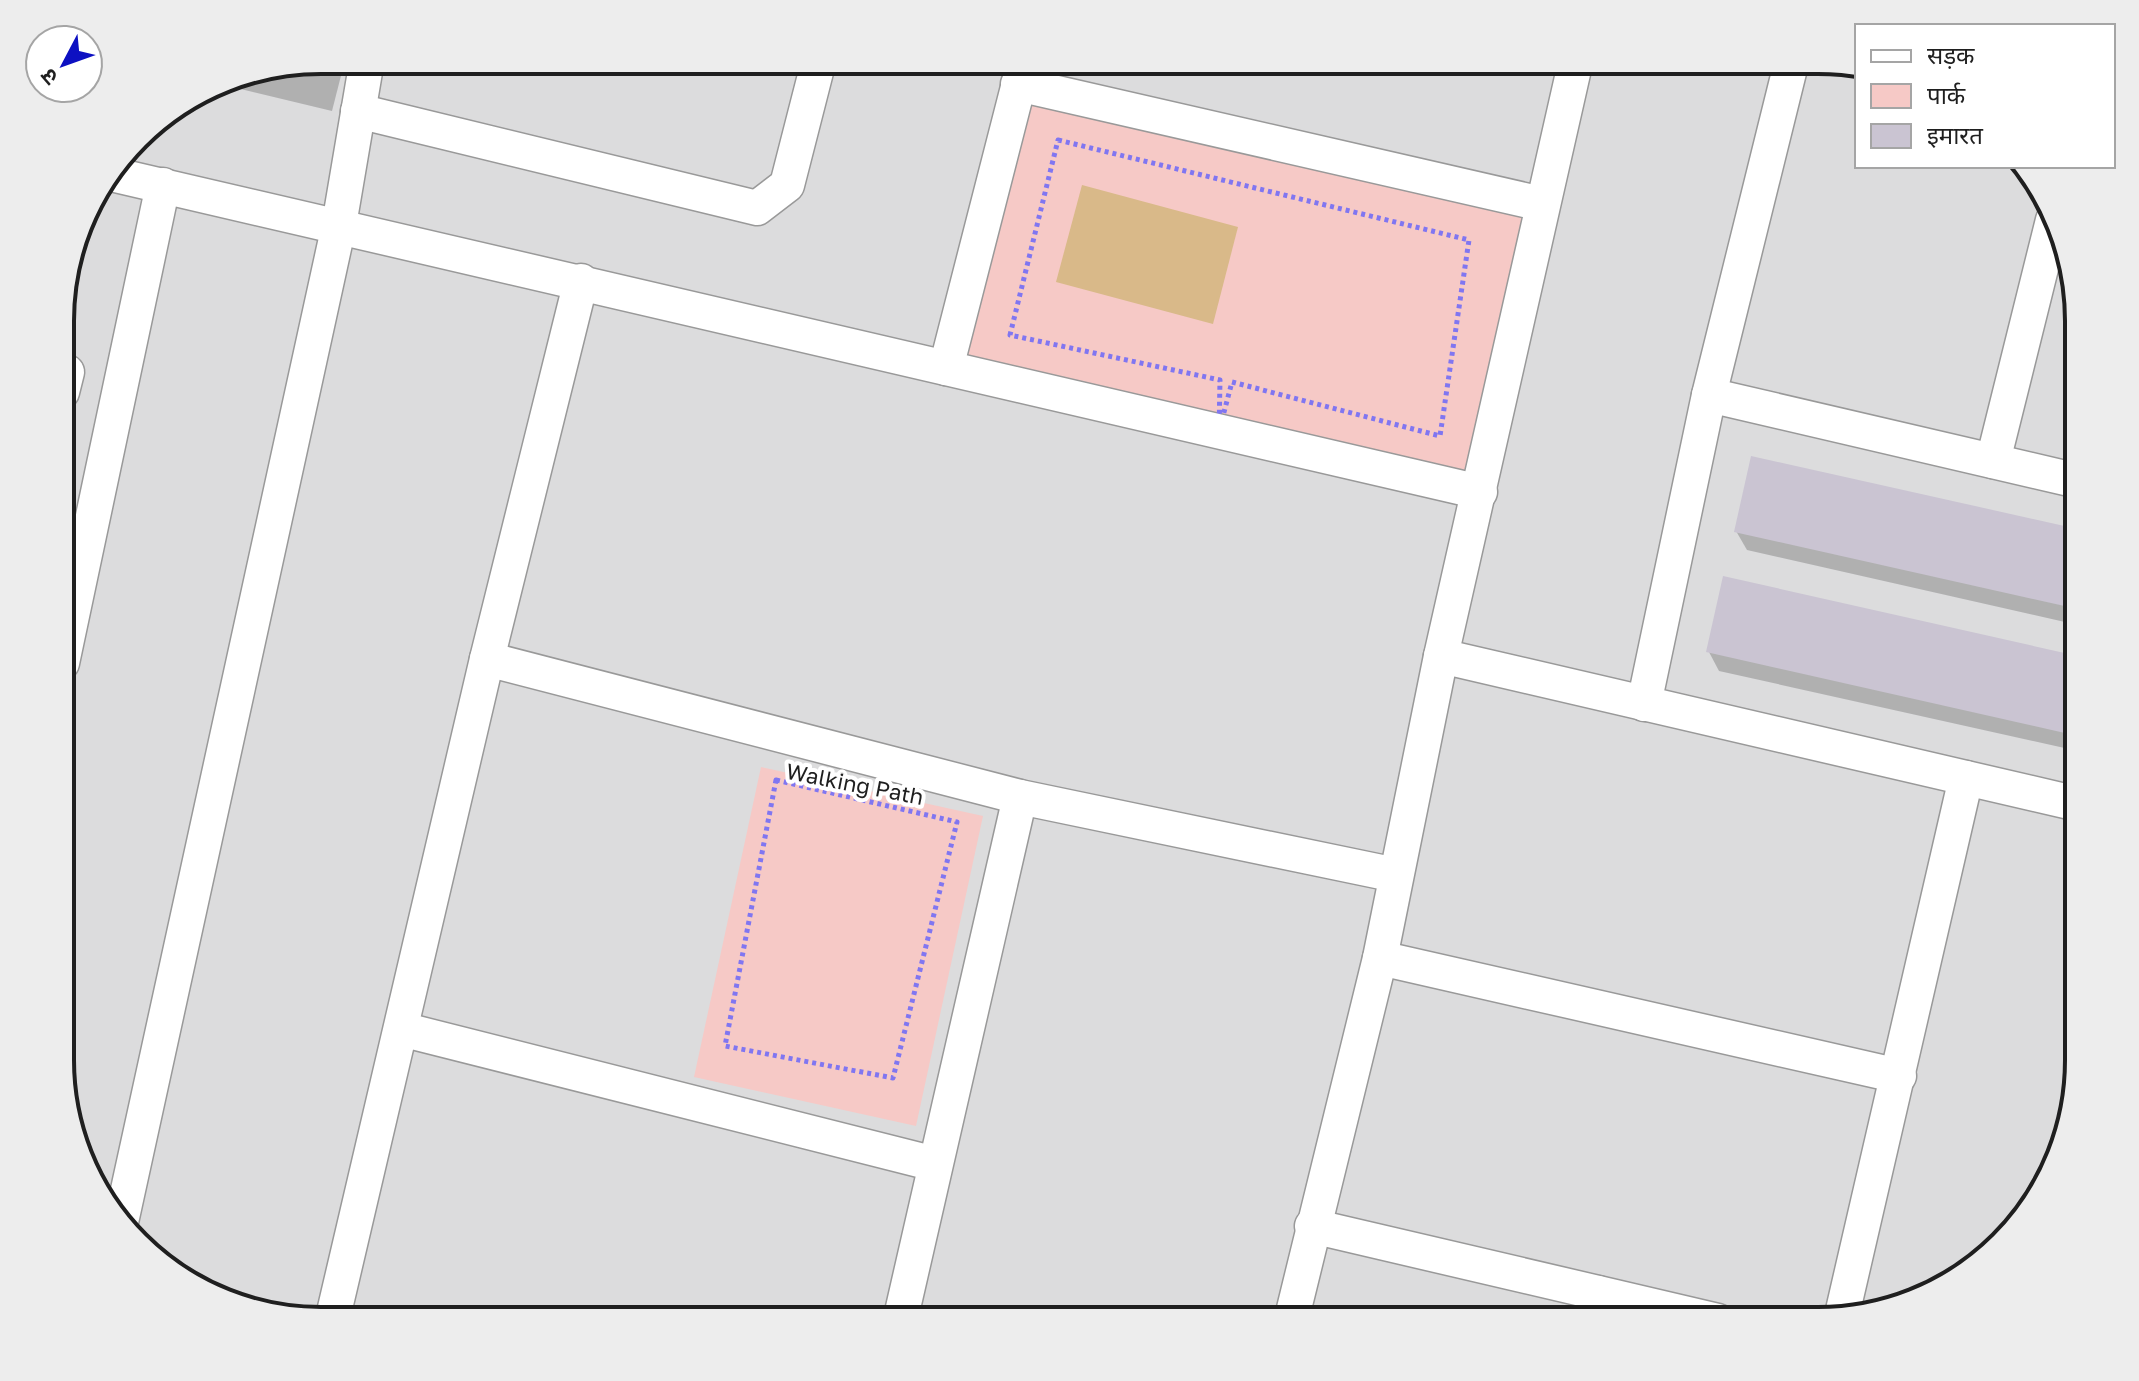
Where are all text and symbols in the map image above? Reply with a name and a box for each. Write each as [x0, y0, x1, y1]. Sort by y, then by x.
north arrow [24, 24, 104, 104]
legend [1855, 24, 2115, 168]
text: सड़क [1927, 40, 1975, 69]
text: उ [33, 63, 63, 91]
text: पार्क [1927, 80, 1966, 109]
text: इमारत [1927, 120, 1984, 149]
street label: Walking Path [784, 757, 926, 810]

